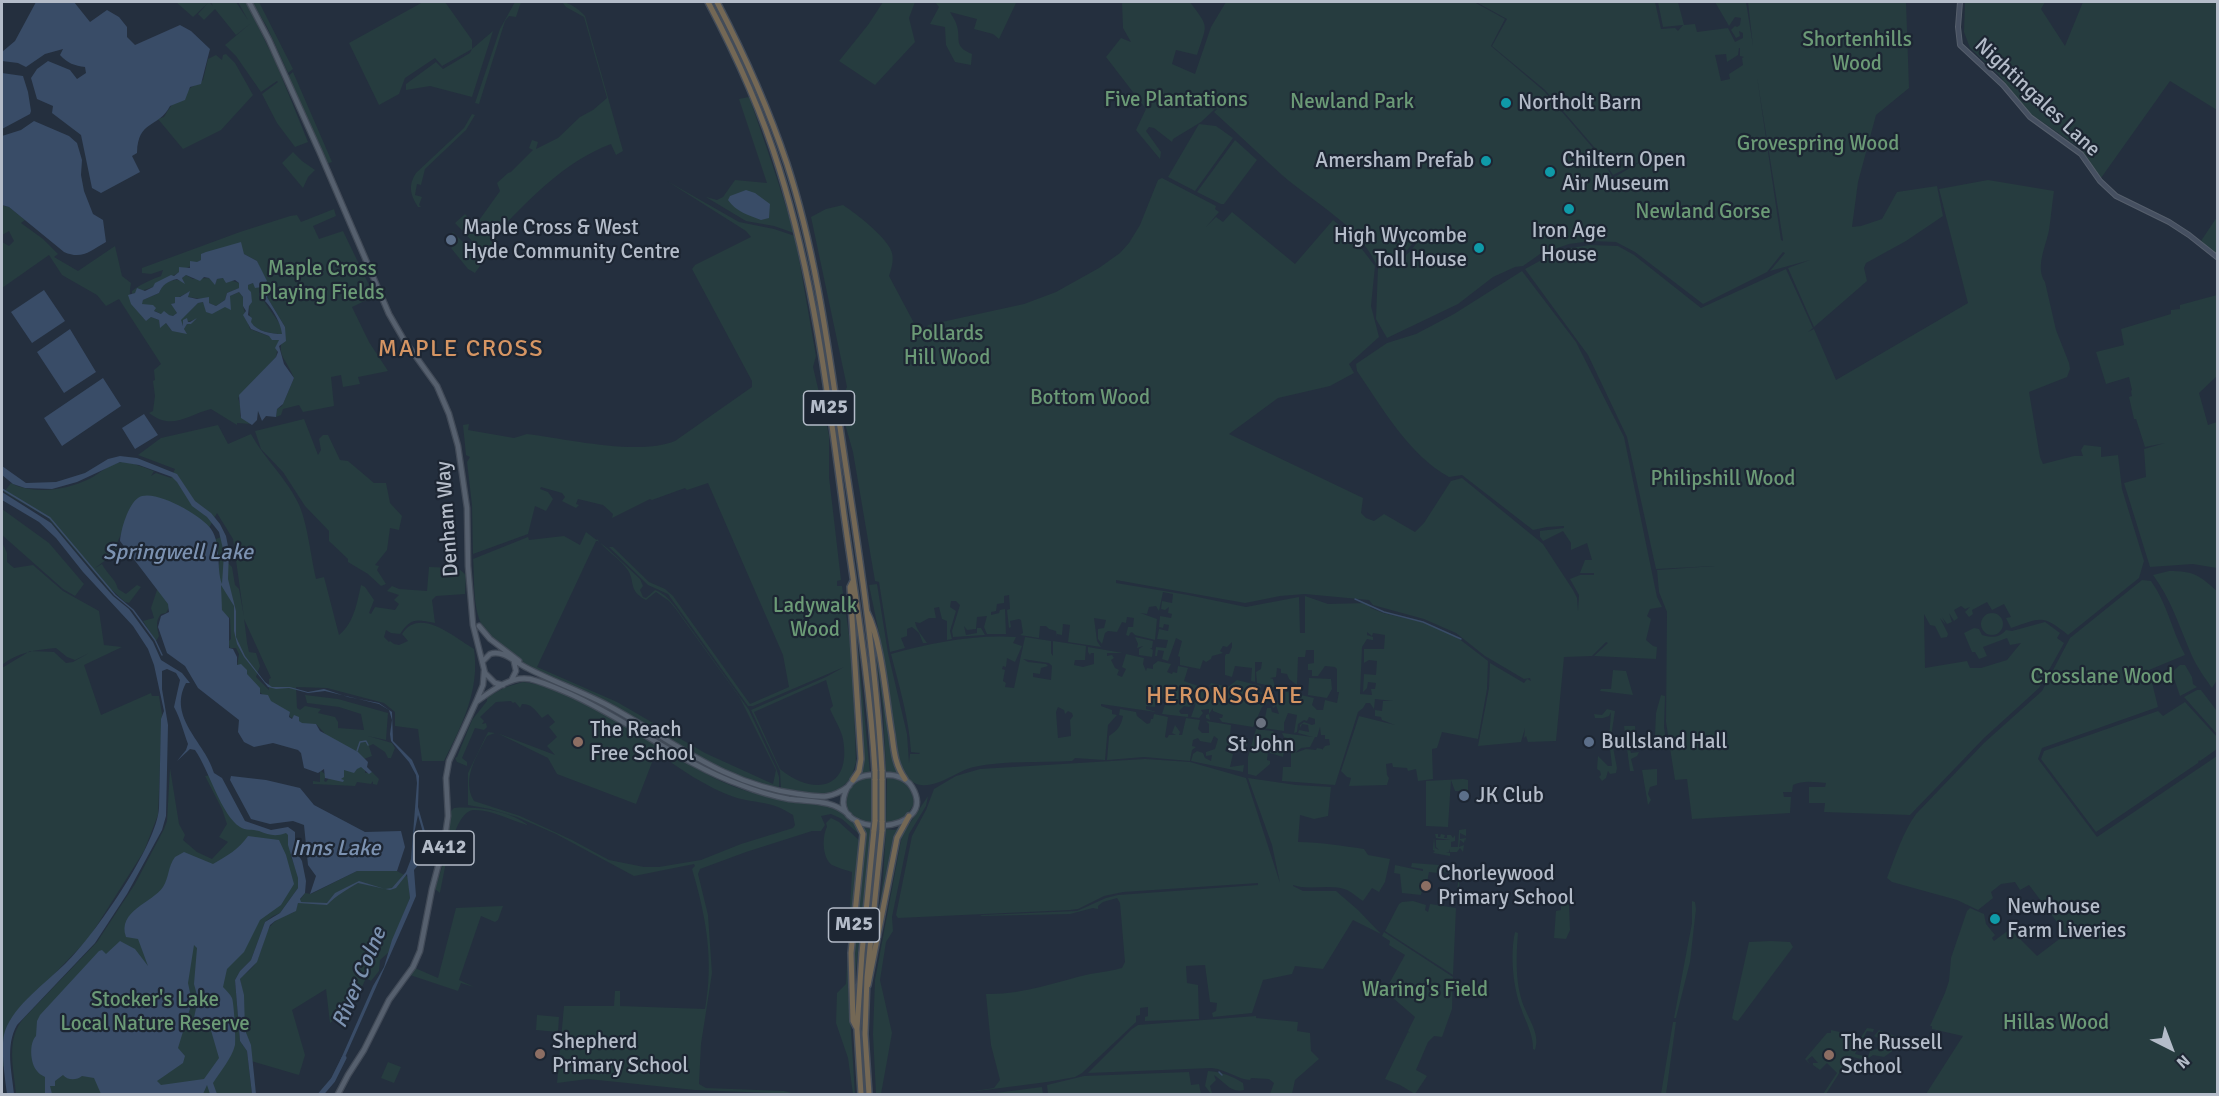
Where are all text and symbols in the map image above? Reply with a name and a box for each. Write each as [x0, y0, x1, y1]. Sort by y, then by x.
park label: Shortenhills Wood [1802, 27, 1912, 77]
street label: Nightingales Lane [1969, 33, 2105, 163]
park label: Five Plantations [1104, 87, 1248, 113]
park label: Newland Park [1290, 89, 1414, 115]
place label: Northolt Barn [1518, 90, 1641, 116]
marker: Northolt Barn [1499, 96, 1513, 110]
park label: Grovespring Wood [1737, 131, 1899, 157]
place label: Chiltern Open Air Museum [1562, 147, 1686, 197]
place label: Amersham Prefab [1315, 148, 1474, 174]
marker: Amersham Prefab [1479, 154, 1493, 168]
marker: Chiltern Open Air Museum [1543, 165, 1557, 179]
park label: Newland Gorse [1635, 199, 1771, 225]
marker: Iron Age House [1562, 202, 1576, 216]
place label: Maple Cross & West Hyde Community Centre [463, 215, 680, 265]
place label: Iron Age House [1532, 218, 1606, 268]
place label: High Wycombe Toll House [1334, 223, 1467, 273]
marker: Maple Cross & West Hyde Community Centre [444, 233, 458, 247]
marker: High Wycombe Toll House [1472, 241, 1486, 255]
park label: Maple Cross Playing Fields [260, 256, 384, 306]
park label: Pollards Hill Wood [904, 321, 990, 371]
district label: MAPLE CROSS [378, 336, 544, 364]
park label: Bottom Wood [1030, 385, 1150, 411]
road number: M25 [804, 391, 854, 425]
street label: Denham Way [431, 460, 465, 578]
park label: Philipshill Wood [1651, 466, 1795, 492]
water label: Springwell Lake [103, 540, 253, 566]
park label: Ladywalk Wood [773, 593, 857, 643]
park label: Crosslane Wood [2031, 664, 2173, 690]
district label: HERONSGATE [1146, 683, 1304, 711]
marker: St John [1254, 716, 1268, 730]
place label: The Reach Free School [590, 717, 694, 767]
place label: Bullsland Hall [1601, 729, 1727, 755]
place label: St John [1228, 732, 1294, 758]
marker: The Reach Free School [571, 735, 585, 749]
marker: Bullsland Hall [1582, 735, 1596, 749]
place label: JK Club [1476, 783, 1544, 809]
marker: JK Club [1457, 789, 1471, 803]
road number: A412 [414, 831, 474, 865]
water label: Inns Lake [292, 836, 380, 862]
place label: Chorleywood Primary School [1438, 861, 1574, 911]
marker: Chorleywood Primary School [1419, 879, 1433, 893]
place label: Newhouse Farm Liveries [2007, 894, 2126, 944]
road number: M25 [828, 908, 880, 942]
marker: Newhouse Farm Liveries [1988, 912, 2002, 926]
water label: River Colne [327, 924, 393, 1032]
park label: Waring's Field [1362, 977, 1488, 1003]
park label: Stocker's Lake Local Nature Reserve [60, 987, 250, 1037]
park label: Hillas Wood [2003, 1010, 2109, 1036]
north arrow [2141, 1018, 2201, 1078]
place label: Shepherd Primary School [552, 1029, 688, 1079]
place label: The Russell School [1841, 1030, 1943, 1080]
marker: Shepherd Primary School [533, 1047, 547, 1061]
marker: The Russell School [1822, 1048, 1836, 1062]
text: N [2172, 1050, 2194, 1073]

